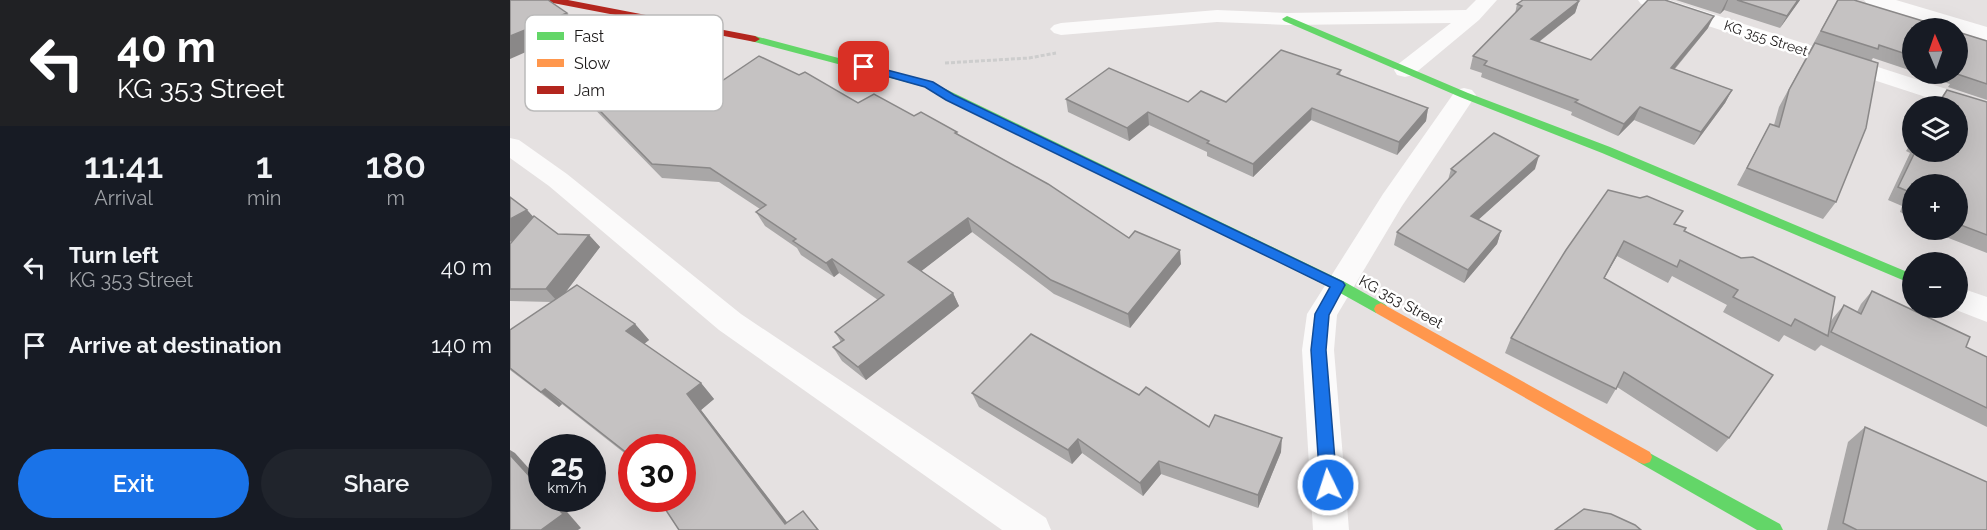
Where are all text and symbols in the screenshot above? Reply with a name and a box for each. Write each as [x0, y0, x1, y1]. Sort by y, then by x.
legend [525, 15, 723, 111]
street label: KG 355 Street [1722, 17, 1810, 59]
north arrow [1902, 18, 1968, 84]
map controls [1902, 18, 1968, 318]
text: 40 m [117, 23, 216, 72]
icon: left [18, 24, 96, 102]
text: Fast [574, 27, 605, 46]
pin [838, 41, 889, 92]
icon: arrive [847, 50, 880, 83]
text: Slow [574, 54, 610, 73]
text: KG 353 Street [117, 73, 285, 104]
text: Jam [574, 81, 605, 100]
button: layers [1902, 96, 1968, 162]
text: 11:41 [84, 144, 163, 186]
text: 1 [256, 144, 273, 186]
text: 180 [365, 144, 426, 186]
button: + [1902, 174, 1968, 240]
text: Arrival [94, 186, 153, 210]
text: min [247, 186, 281, 210]
text: m [387, 186, 405, 210]
text: Turn left [69, 242, 159, 268]
icon: left [18, 251, 51, 284]
button: − [1902, 252, 1968, 318]
text: 40 m [441, 254, 492, 280]
text: KG 353 Street [69, 268, 193, 292]
street label: KG 353 Street [1356, 272, 1446, 332]
icon: arrive [18, 329, 51, 362]
text: Arrive at destination [69, 332, 282, 358]
text: 140 m [431, 332, 492, 358]
speed limit sign: 30 [618, 434, 696, 512]
text: 25 [550, 448, 584, 483]
button: Exit [18, 449, 249, 518]
button: Share [261, 449, 492, 518]
position arrow [1296, 453, 1360, 517]
text: km/h [547, 479, 587, 497]

